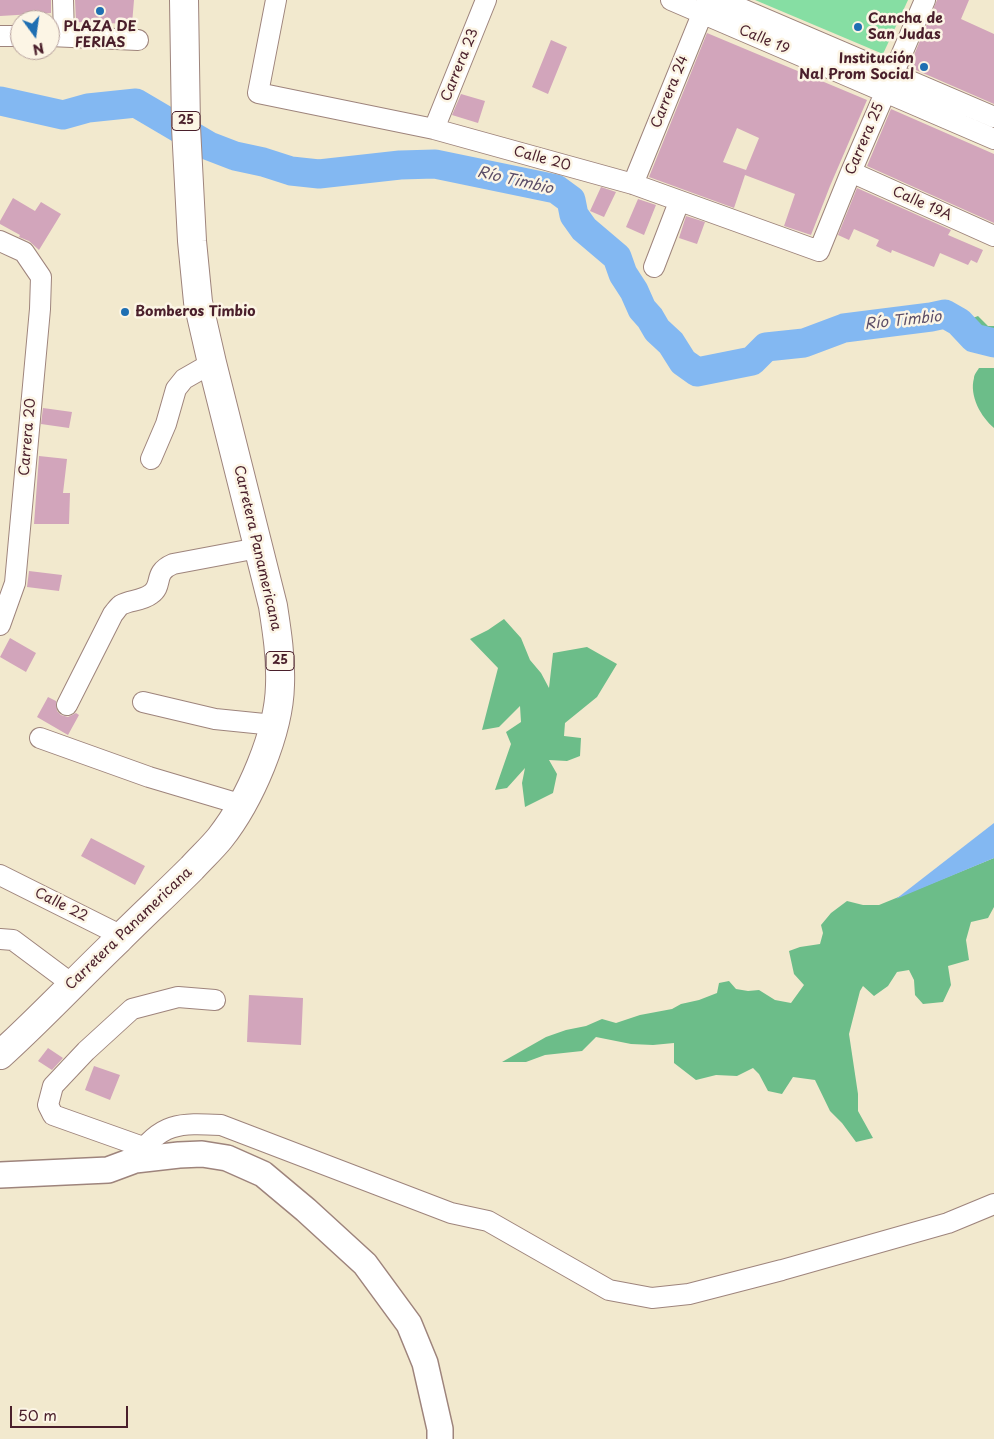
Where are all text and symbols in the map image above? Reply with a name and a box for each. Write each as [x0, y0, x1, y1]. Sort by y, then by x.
marker: PLAZA DE FERIAS [94, 5, 106, 17]
north arrow [10, 10, 60, 60]
place label: Cancha de San Judas [868, 11, 943, 44]
place label: PLAZA DE FERIAS [64, 19, 136, 52]
marker: Cancha de San Judas [852, 21, 864, 33]
street label: Calle 19 [736, 22, 792, 58]
street label: Carrera 23 [438, 26, 482, 104]
text: N [31, 38, 46, 61]
place label: Institución Nal Prom Social [799, 51, 914, 84]
street label: Carrera 24 [648, 53, 692, 131]
marker: Institución Nal Prom Social [918, 61, 930, 73]
street label: Carrera 25 [842, 100, 888, 178]
road number: 25 [172, 112, 200, 130]
street label: Calle 20 [512, 143, 572, 175]
water label: Río Timbio [475, 164, 555, 198]
street label: Calle 19A [890, 183, 954, 225]
place label: Bomberos Timbio [135, 304, 255, 320]
marker: Bomberos Timbio [119, 306, 131, 318]
water label: Río Timbio [864, 308, 942, 334]
street label: Carrera 20 [16, 397, 40, 477]
street label: Carretera Panamericana [230, 464, 284, 632]
road number: 25 [266, 651, 294, 670]
street label: Carretera Panamericana [62, 864, 196, 994]
street label: Calle 22 [32, 884, 90, 926]
scale bar [12, 1396, 130, 1428]
text: 50 m [18, 1403, 57, 1426]

